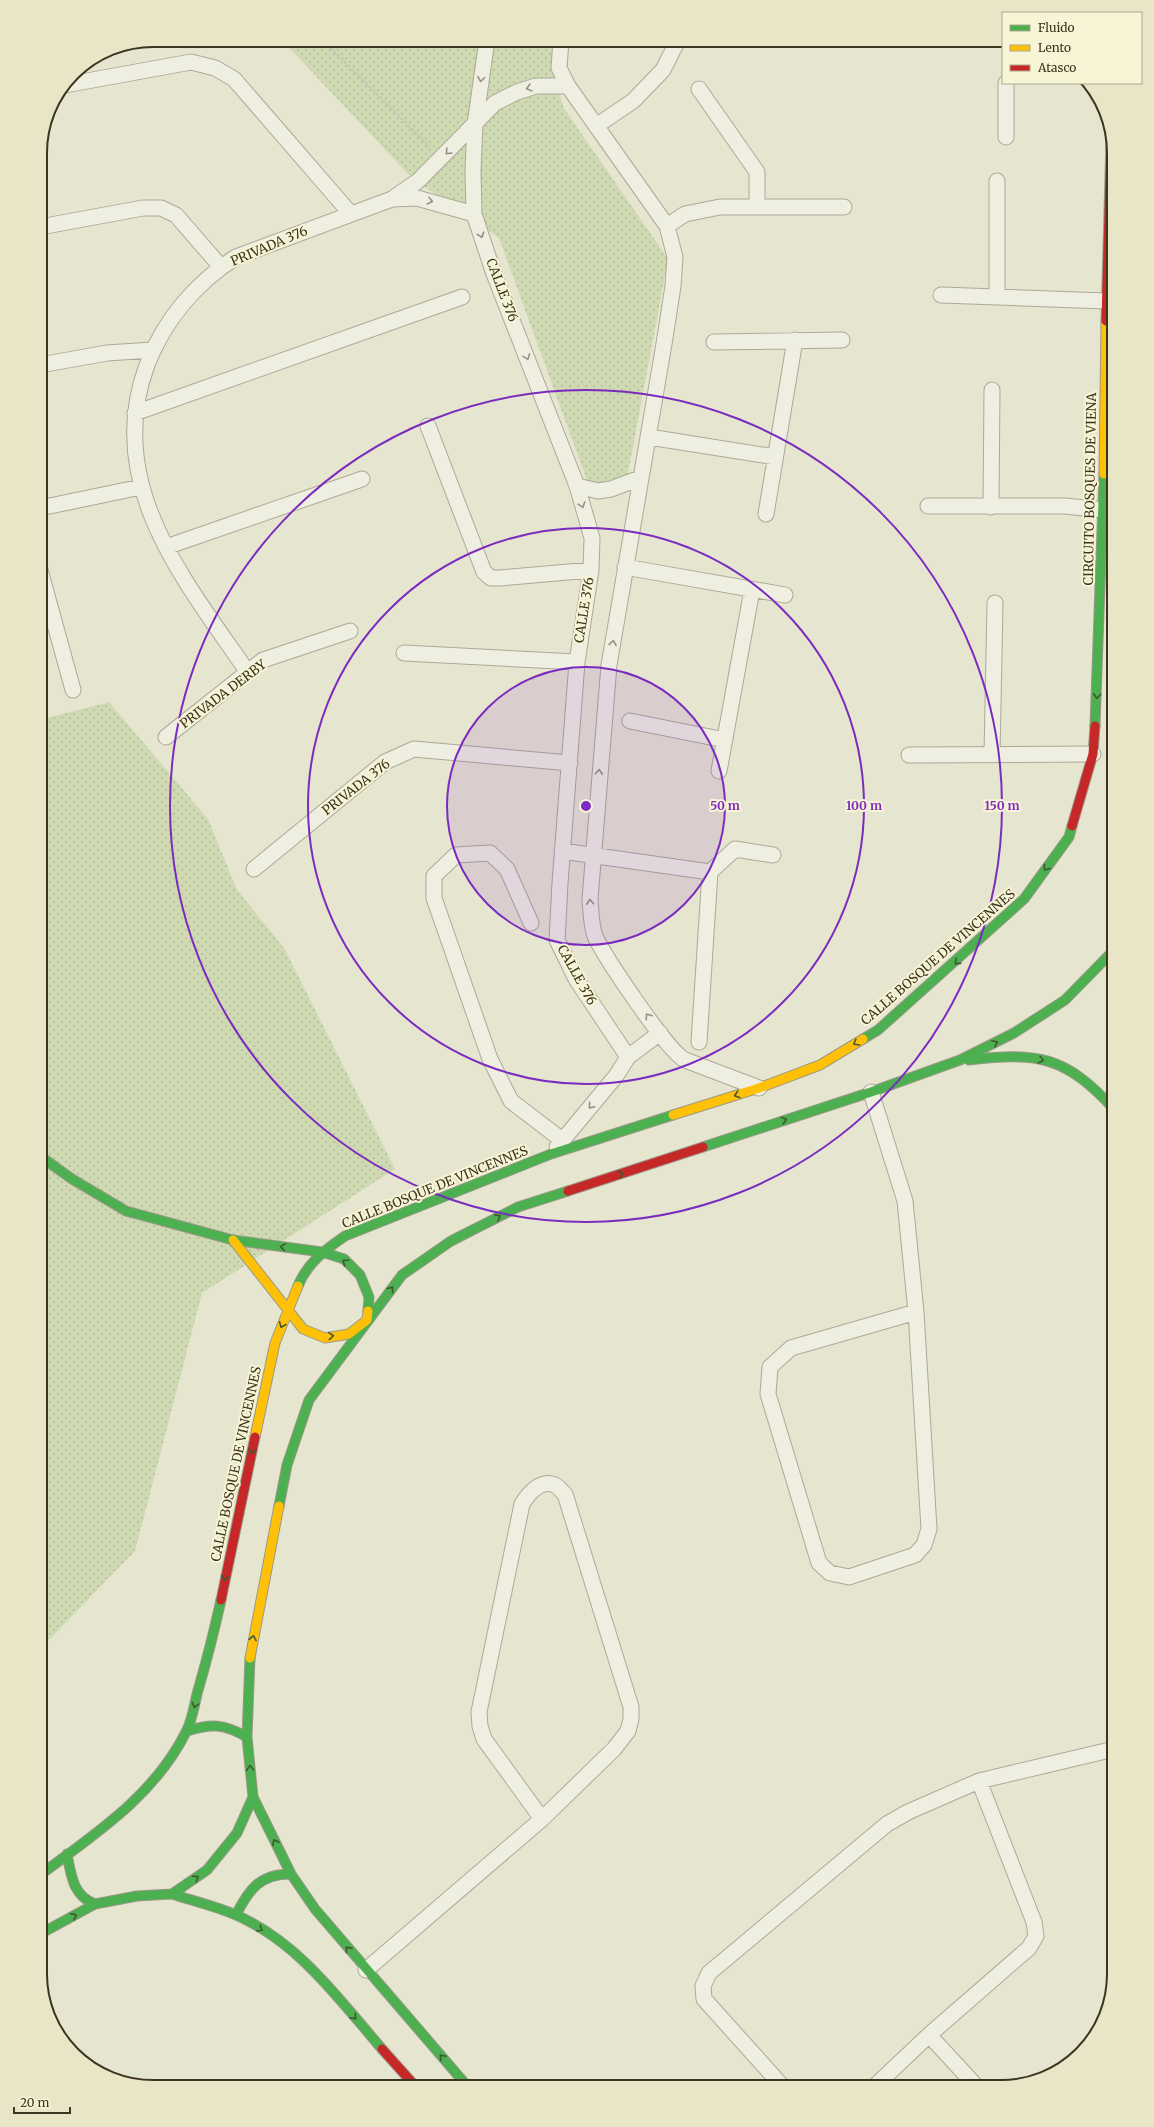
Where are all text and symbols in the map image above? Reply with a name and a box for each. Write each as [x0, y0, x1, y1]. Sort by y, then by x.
legend [1002, 12, 1142, 84]
text: Fluido [1038, 20, 1075, 35]
text: Lento [1038, 40, 1071, 55]
text: Atasco [1037, 60, 1076, 75]
one-way arrow [477, 76, 486, 82]
one-way arrow [526, 83, 533, 92]
one-way arrow [445, 147, 453, 155]
one-way arrow [427, 197, 433, 205]
street label: PRIVADA 376 [228, 222, 310, 270]
one-way arrow [477, 231, 485, 238]
street label: CALLE 376 [482, 256, 522, 324]
one-way arrow [523, 353, 531, 360]
street label: CIRCUITO BOSQUES DE VIENA [1080, 392, 1100, 586]
one-way arrow [577, 501, 586, 508]
street label: CALLE 376 [570, 576, 598, 644]
one-way arrow [608, 640, 617, 646]
street label: PRIVADA DERBY [176, 656, 270, 732]
one-way arrow [1092, 693, 1101, 699]
street label: PRIVADA 376 [319, 755, 394, 819]
one-way arrow [595, 769, 604, 776]
text: 50 m [710, 798, 740, 813]
text: 100 m [846, 798, 882, 813]
text: 150 m [985, 798, 1020, 813]
centre of rings [579, 799, 593, 813]
one-way arrow [1044, 864, 1051, 871]
street label: CALLE BOSQUE DE VINCENNES [857, 885, 1019, 1029]
one-way arrow [586, 899, 595, 905]
street label: CALLE 376 [553, 942, 601, 1008]
one-way arrow [954, 957, 961, 964]
one-way arrow [645, 1013, 653, 1020]
one-way arrow [853, 1039, 860, 1046]
one-way arrow [991, 1040, 998, 1047]
one-way arrow [1037, 1055, 1044, 1064]
one-way arrow [734, 1090, 741, 1098]
one-way arrow [588, 1101, 595, 1109]
one-way arrow [780, 1116, 787, 1125]
street label: CALLE BOSQUE DE VINCENNES [339, 1142, 531, 1232]
one-way arrow [617, 1170, 624, 1179]
one-way arrow [494, 1215, 502, 1222]
one-way arrow [280, 1243, 286, 1252]
one-way arrow [342, 1260, 349, 1267]
one-way arrow [387, 1286, 394, 1293]
one-way arrow [279, 1321, 287, 1328]
one-way arrow [327, 1332, 334, 1341]
street label: CALLE BOSQUE DE VINCENNES [207, 1365, 265, 1563]
one-way arrow [248, 1448, 257, 1454]
one-way arrow [222, 1575, 230, 1581]
one-way arrow [248, 1635, 257, 1641]
one-way arrow [191, 1701, 200, 1708]
one-way arrow [245, 1765, 254, 1771]
one-way arrow [272, 1838, 280, 1846]
one-way arrow [192, 1875, 199, 1883]
one-way arrow [70, 1913, 78, 1920]
one-way arrow [256, 1924, 263, 1931]
one-way arrow [346, 1946, 353, 1953]
one-way arrow [350, 2012, 357, 2019]
one-way arrow [440, 2055, 447, 2062]
scale bar [14, 2089, 70, 2115]
text: 20 m [20, 2095, 49, 2110]

